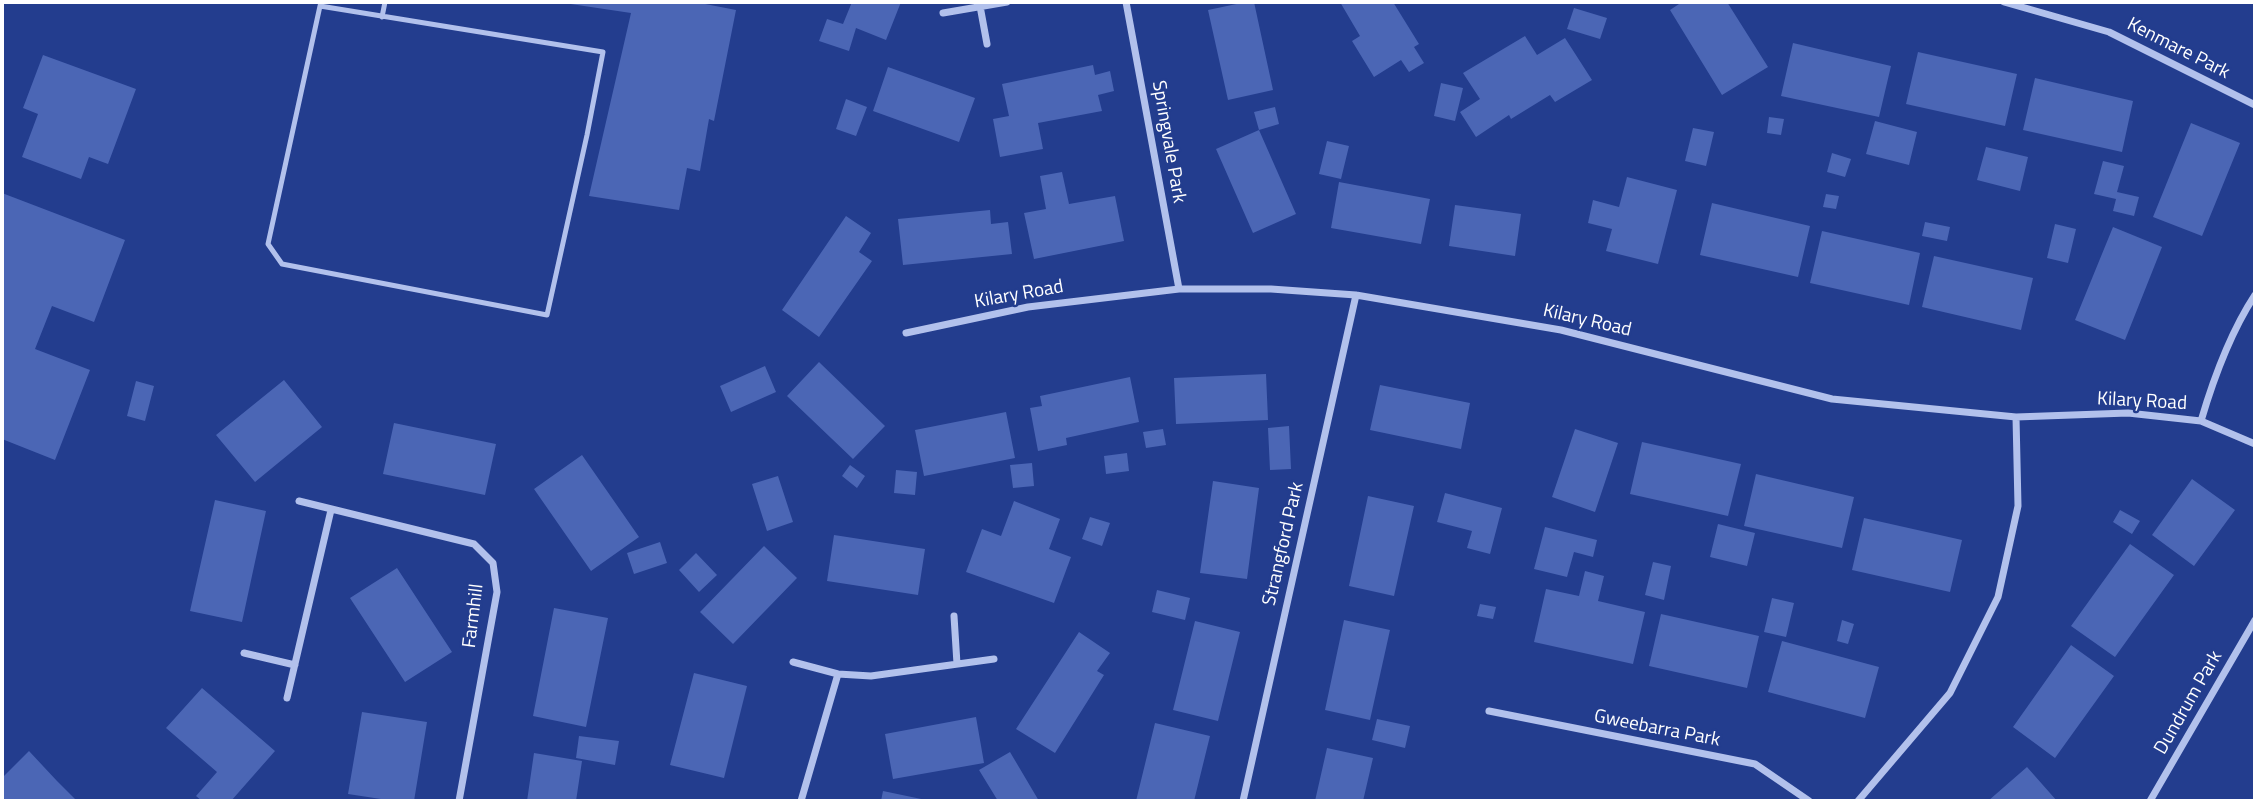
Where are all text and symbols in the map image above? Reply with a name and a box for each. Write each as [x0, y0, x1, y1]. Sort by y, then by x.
street label: Kenmare Park [2123, 13, 2233, 85]
street label: Springvale Park [1146, 79, 1190, 205]
street label: Kilary Road [973, 276, 1065, 314]
street label: Kilary Road [1541, 300, 1633, 342]
street label: Kilary Road [2096, 388, 2188, 416]
street label: Strangford Park [1259, 480, 1309, 608]
street label: Farmhill [459, 583, 489, 649]
street label: Dundrum Park [2150, 647, 2228, 759]
street label: Gweebarra Park [1592, 706, 1722, 752]

